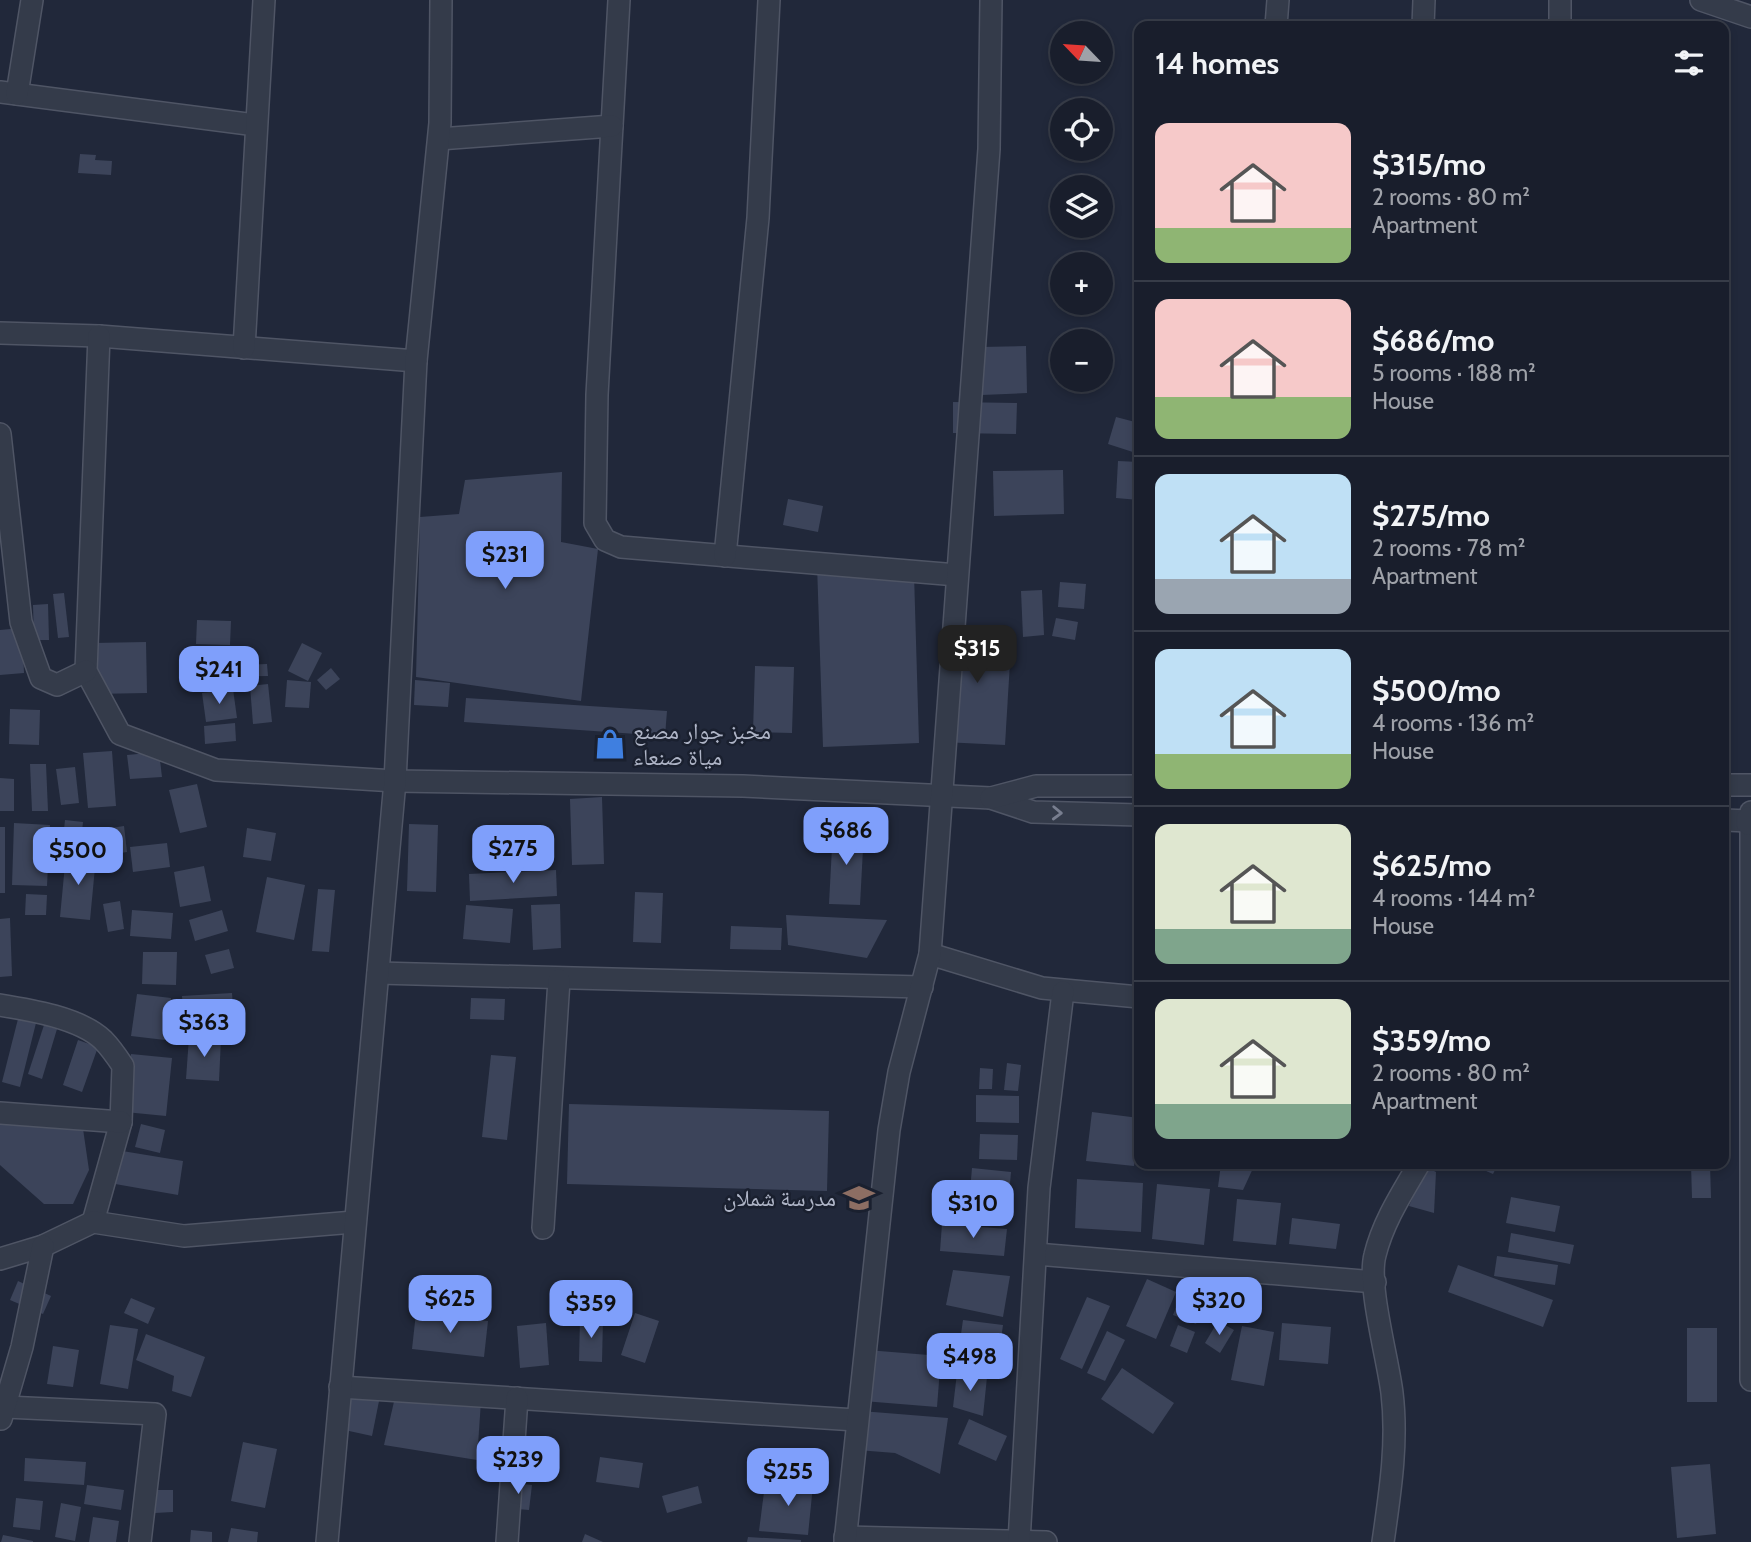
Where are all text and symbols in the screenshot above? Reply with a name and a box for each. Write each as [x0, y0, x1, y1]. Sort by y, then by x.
north arrow [1050, 21, 1113, 84]
map controls [1050, 21, 1113, 392]
icon: filters [1670, 44, 1708, 82]
text: 14 homes [1155, 45, 1279, 82]
button: locate [1050, 98, 1113, 161]
text: $315/mo [1372, 146, 1486, 183]
icon: home [1211, 151, 1295, 235]
button: layers [1050, 175, 1113, 238]
text: 2 rooms · 80 m² [1372, 183, 1530, 211]
text: Apartment [1372, 211, 1477, 239]
button: + [1050, 252, 1113, 315]
text: $686/mo [1372, 322, 1494, 359]
icon: home [1211, 327, 1295, 411]
button: − [1050, 329, 1113, 392]
text: 5 rooms · 188 m² [1372, 359, 1536, 387]
text: House [1372, 387, 1434, 415]
text: $275/mo [1372, 497, 1490, 534]
icon: home [1211, 502, 1295, 586]
pin: $231 [464, 532, 546, 591]
text: 2 rooms · 78 m² [1372, 534, 1526, 562]
text: $231 [482, 540, 528, 568]
text: Apartment [1372, 562, 1477, 590]
pin: $315 [936, 626, 1018, 685]
text: $315 [954, 634, 1000, 662]
pin: $241 [178, 646, 260, 706]
text: $241 [195, 655, 243, 683]
text: $500/mo [1372, 672, 1501, 709]
icon: home [1211, 677, 1295, 761]
text: 4 rooms · 136 m² [1372, 709, 1534, 737]
place label: مخبز جوار مصنع مياة صنعاء [633, 717, 771, 771]
shop icon: مخبز جوار مصنع مياة صنعاء [593, 727, 627, 761]
text: House [1372, 737, 1434, 765]
one-way arrow [1052, 805, 1063, 820]
pin: $686 [805, 808, 887, 867]
text: $686 [819, 816, 873, 844]
pin: $275 [472, 826, 554, 885]
pin: $500 [37, 828, 119, 887]
text: $275 [488, 834, 538, 862]
text: $500 [49, 836, 107, 864]
text: $625/mo [1372, 847, 1491, 884]
icon: home [1211, 852, 1295, 936]
text: 4 rooms · 144 m² [1372, 884, 1535, 912]
text: House [1372, 912, 1434, 940]
pin: $363 [163, 1000, 245, 1059]
text: $363 [178, 1008, 230, 1036]
text: $359/mo [1372, 1022, 1491, 1059]
icon: home [1211, 1027, 1295, 1111]
text: 2 rooms · 80 m² [1372, 1059, 1530, 1087]
text: Apartment [1372, 1087, 1477, 1115]
pin: $310 [932, 1180, 1014, 1240]
school or university icon: مدرسة شملان [842, 1181, 876, 1215]
place label: مدرسة شملان [723, 1184, 836, 1212]
text: $310 [948, 1189, 998, 1217]
pin: $625 [409, 1276, 491, 1335]
pin: $320 [1178, 1278, 1260, 1337]
pin: $359 [550, 1280, 632, 1340]
text: $625 [425, 1284, 475, 1312]
text: $320 [1192, 1286, 1246, 1314]
text: $359 [565, 1289, 617, 1317]
pin: $498 [929, 1334, 1011, 1393]
text: $498 [943, 1342, 997, 1370]
pin: $239 [477, 1436, 559, 1496]
text: $239 [493, 1445, 543, 1473]
pin: $255 [747, 1448, 829, 1508]
text: $255 [763, 1457, 813, 1485]

